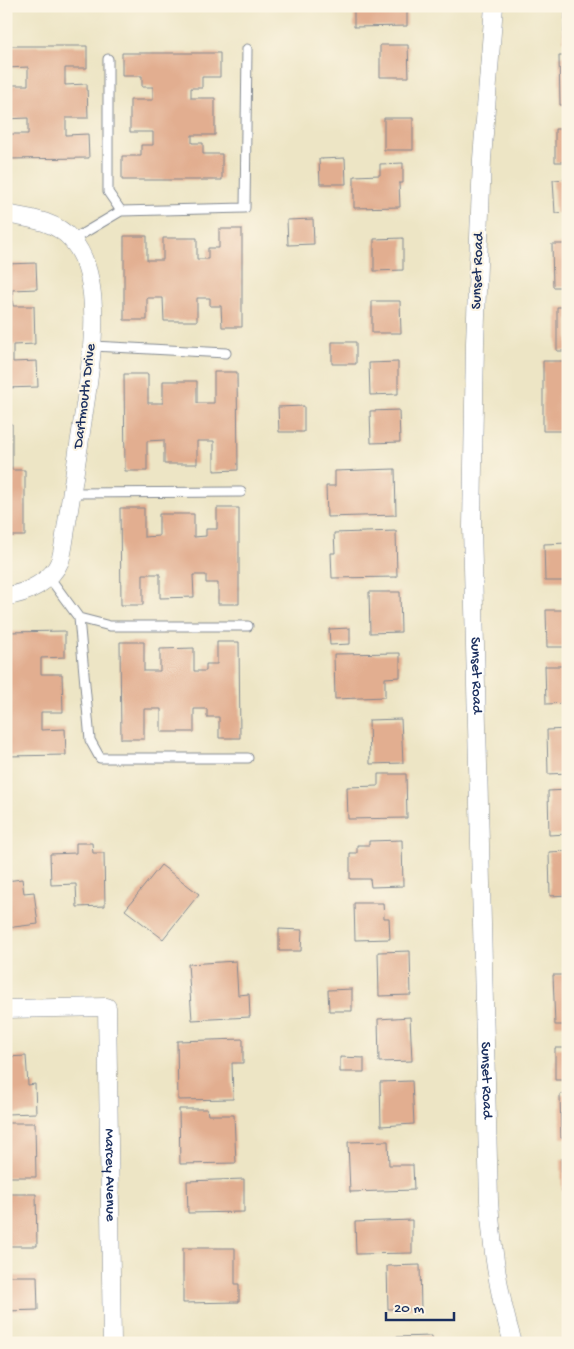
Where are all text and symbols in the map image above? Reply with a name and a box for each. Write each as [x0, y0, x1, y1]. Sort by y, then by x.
street label: Sunset Road [468, 231, 488, 310]
street label: Dartmouth Drive [70, 342, 100, 450]
street label: Sunset Road [466, 637, 486, 715]
street label: Sunset Road [476, 1042, 496, 1120]
street label: Marcey Avenue [100, 1128, 119, 1222]
scale bar [386, 1289, 454, 1321]
text: 20 m [394, 1300, 424, 1318]

